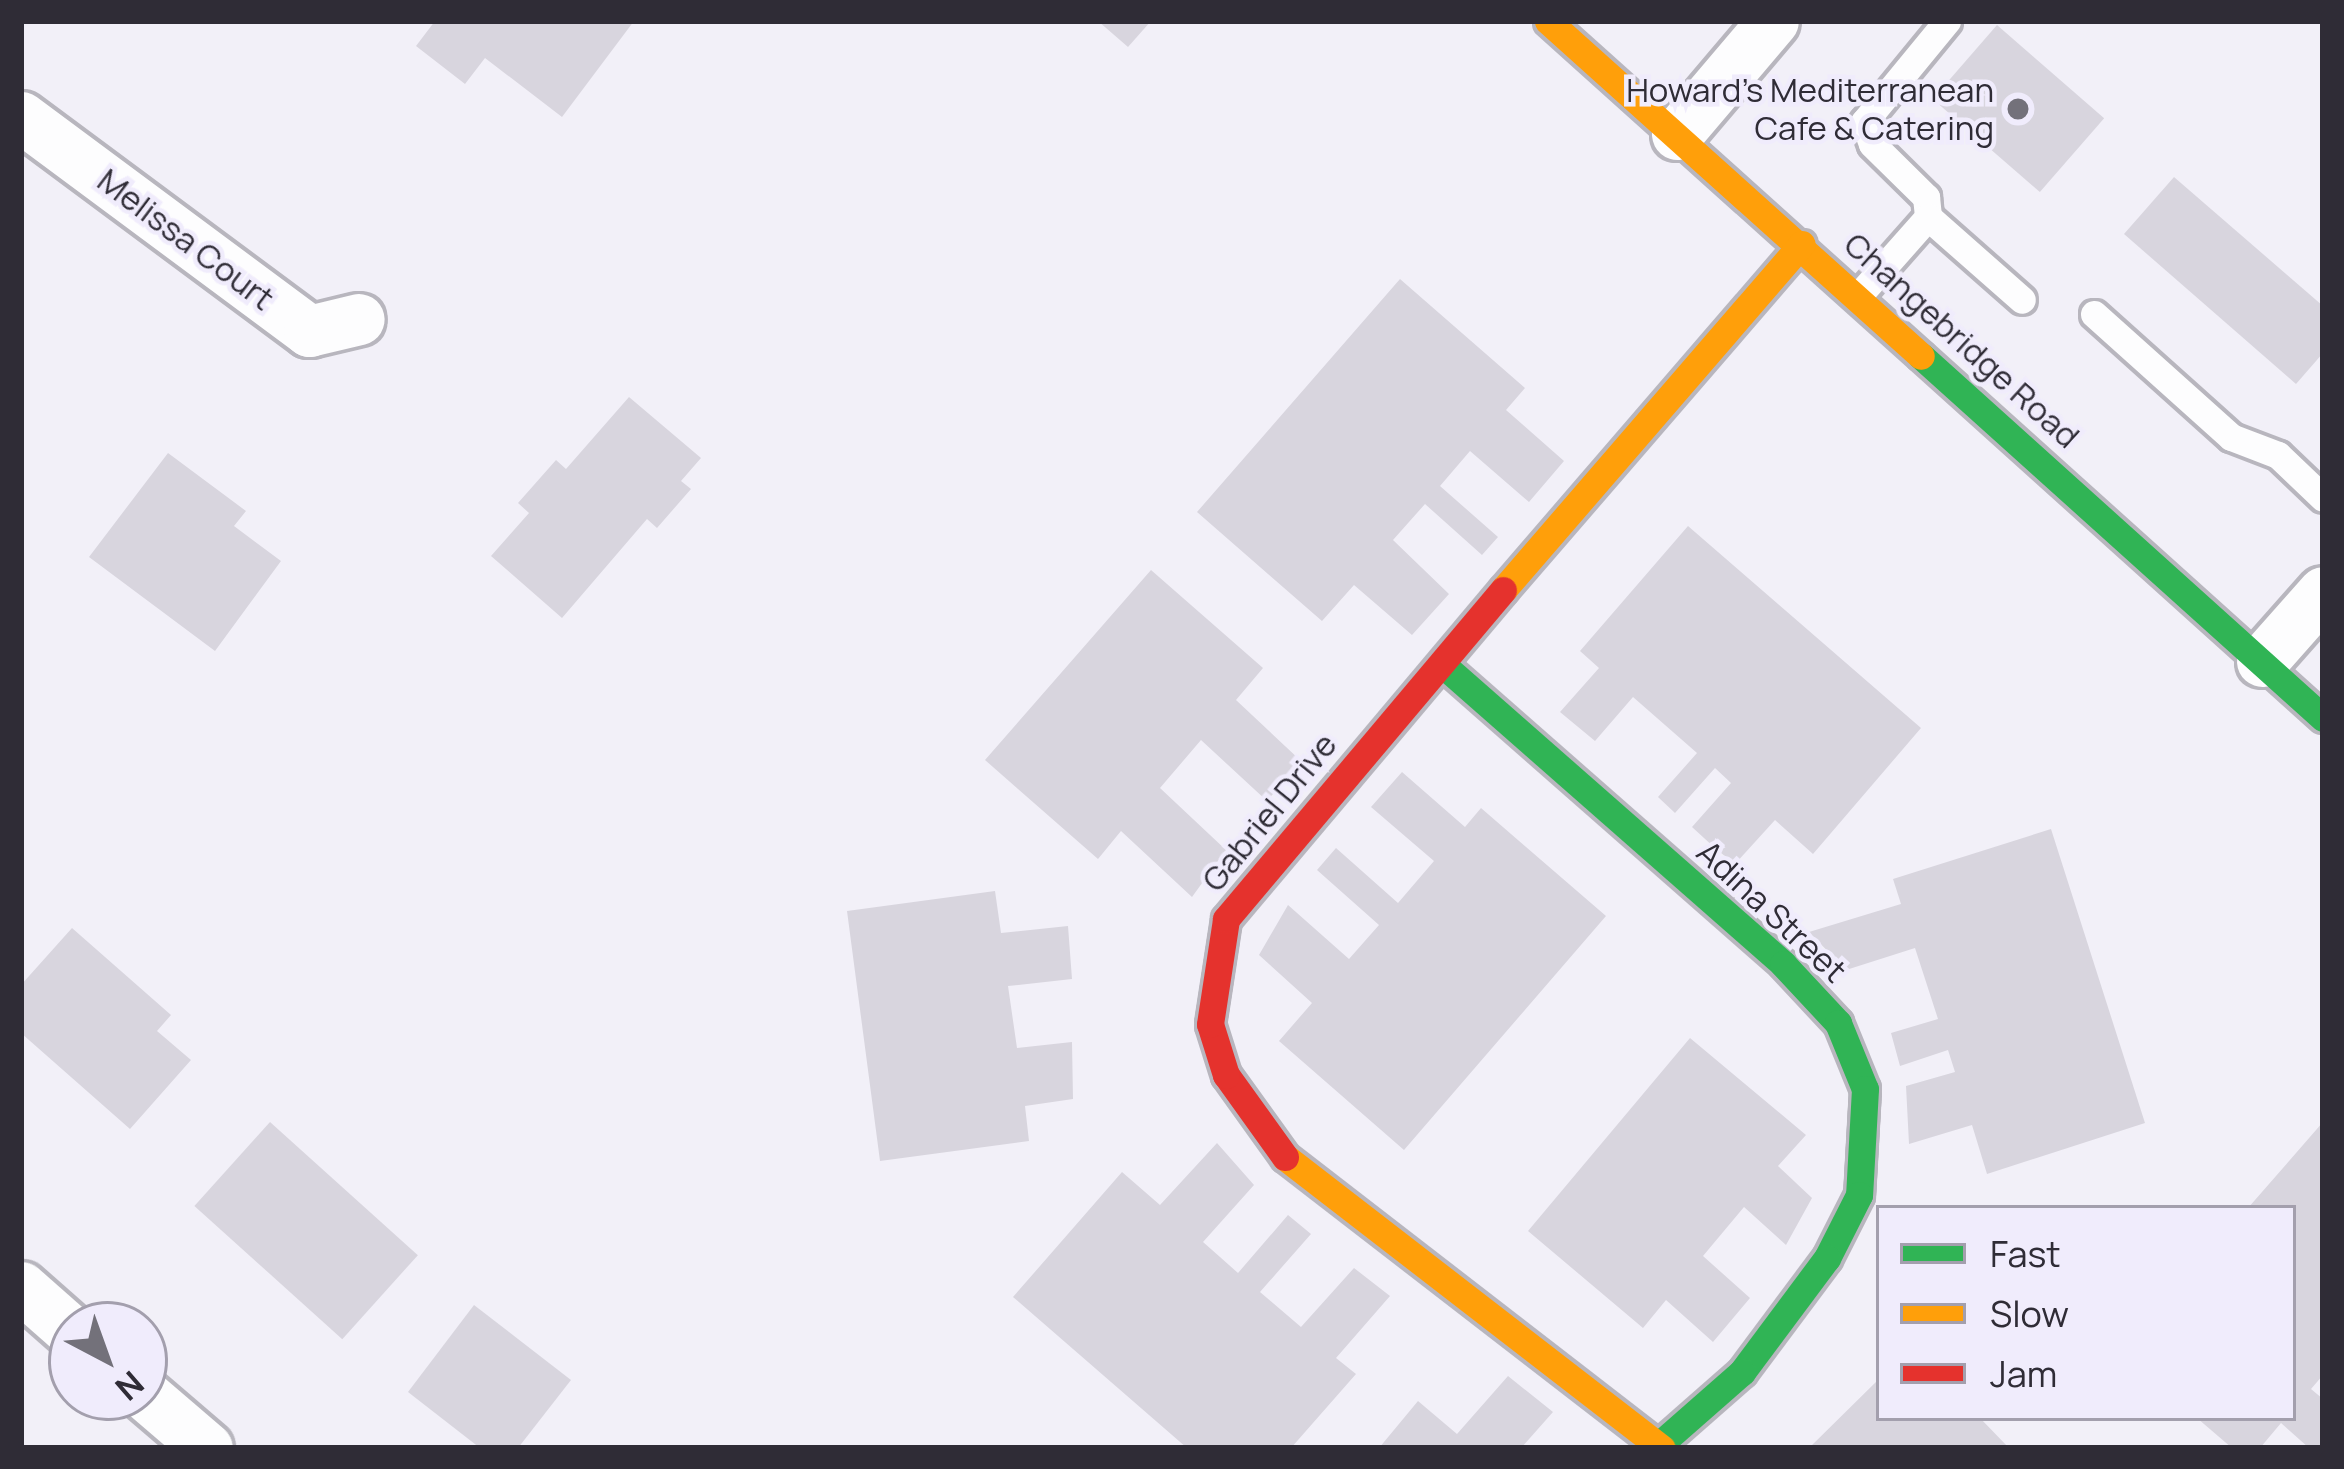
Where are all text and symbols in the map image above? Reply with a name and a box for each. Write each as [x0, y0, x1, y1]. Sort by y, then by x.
place label: Howard's Mediterranean Cafe & Catering [1626, 70, 1994, 148]
marker: Howard's Mediterranean Cafe & Catering [2005, 96, 2031, 122]
street label: Melissa Court [90, 160, 282, 318]
street label: Changebridge Road [1836, 224, 2088, 456]
street label: Gabriel Drive [1193, 725, 1345, 899]
street label: Adina Street [1689, 832, 1855, 990]
legend [1876, 1205, 2296, 1421]
text: Fast [1990, 1229, 2061, 1278]
text: Slow [1990, 1289, 2069, 1338]
north arrow [48, 1301, 168, 1421]
text: Jam [1990, 1349, 2057, 1398]
text: N [106, 1362, 154, 1411]

